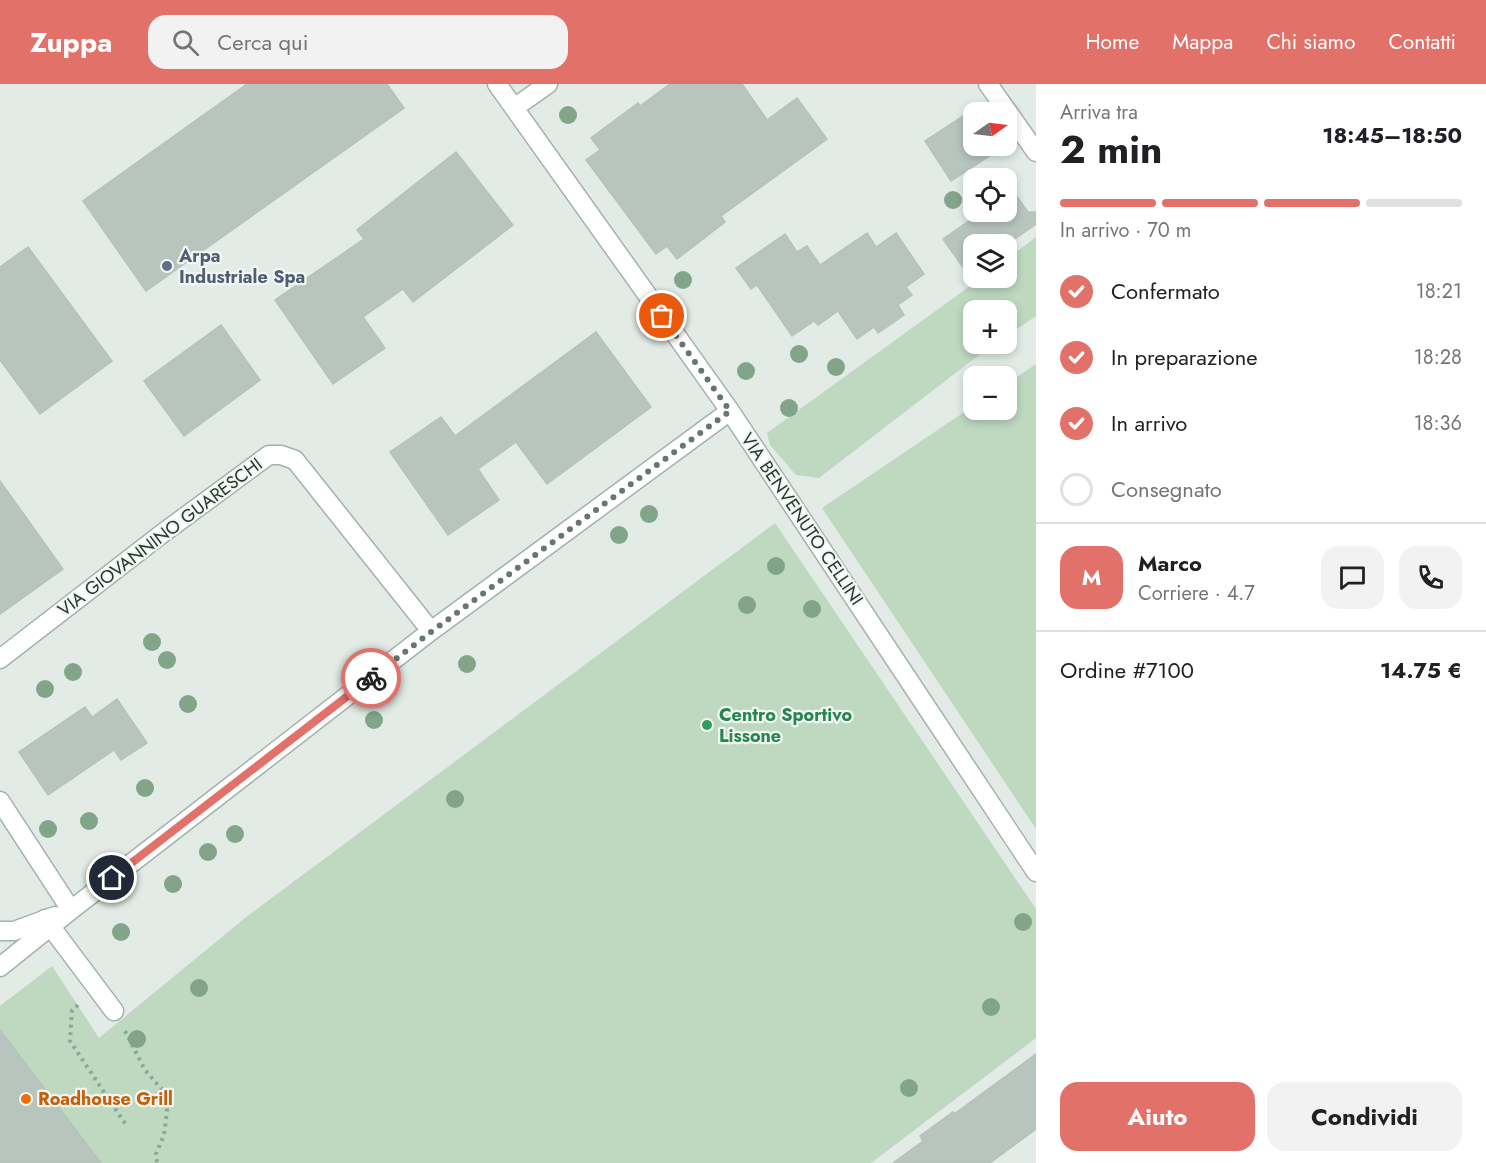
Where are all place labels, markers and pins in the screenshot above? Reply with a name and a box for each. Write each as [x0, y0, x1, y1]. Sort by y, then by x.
place label: Arpa Industriale Spa [178, 243, 305, 290]
marker: Arpa Industriale Spa [160, 259, 174, 273]
pin [636, 290, 687, 341]
place label: Centro Sportivo Lissone [719, 702, 852, 749]
marker: Centro Sportivo Lissone [700, 718, 714, 732]
pin [86, 852, 137, 903]
place label: Roadhouse Grill [38, 1086, 173, 1112]
marker: Roadhouse Grill [19, 1092, 33, 1106]

